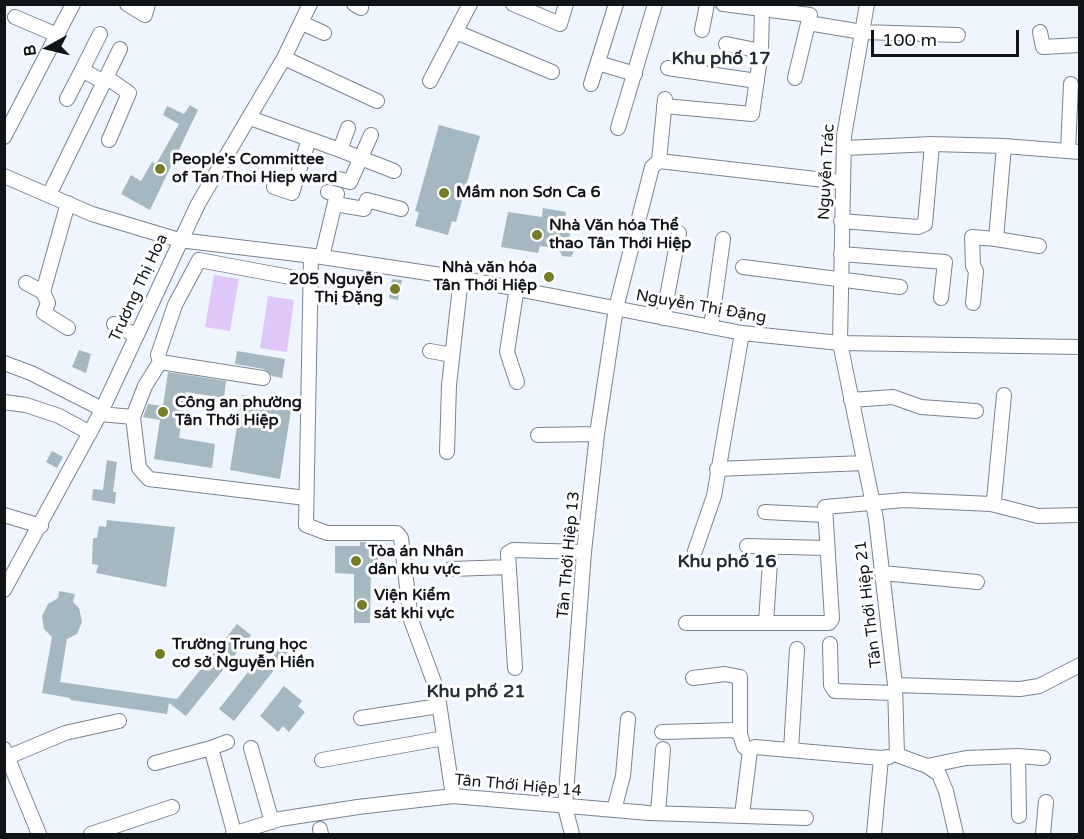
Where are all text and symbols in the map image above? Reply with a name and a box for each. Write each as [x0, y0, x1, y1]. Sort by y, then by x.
north arrow [18, 18, 78, 78]
scale bar [874, 18, 1022, 56]
text: 100 m [882, 29, 937, 51]
text: B [20, 44, 41, 57]
district label: Khu phố 17 [671, 48, 771, 70]
street label: Nguyễn Trác [815, 123, 839, 221]
place label: People's Committee of Tan Thoi Hiep ward [172, 150, 337, 188]
marker: People's Committee of Tan Thoi Hiep ward [153, 162, 167, 176]
place label: Mầm non Sơn Ca 6 [456, 183, 600, 203]
marker: Mầm non Sơn Ca 6 [437, 186, 451, 200]
place label: Nhà Văn hóa Thể thao Tân Thới Hiệp [549, 216, 691, 254]
marker: Nhà Văn hóa Thể thao Tân Thới Hiệp [530, 228, 544, 242]
street label: Trương Thị Hoa [106, 231, 172, 345]
place label: Nhà văn hóa Tân Thới Hiệp [433, 258, 537, 296]
place label: 205 Nguyễn Thị Đặng [289, 270, 383, 308]
marker: Nhà văn hóa Tân Thới Hiệp [542, 270, 556, 284]
marker: 205 Nguyễn Thị Đặng [388, 282, 402, 296]
street label: Nguyễn Thị Đặng [634, 286, 768, 328]
place label: Công an phường Tân Thới Hiệp [175, 393, 302, 431]
marker: Công an phường Tân Thới Hiệp [156, 405, 170, 419]
street label: Tân Thới Hiệp 13 [554, 490, 584, 620]
street label: Tân Thới Hiệp 21 [852, 539, 886, 669]
place label: Tòa án Nhân dân khu vực [368, 542, 464, 580]
district label: Khu phố 16 [677, 551, 777, 573]
marker: Tòa án Nhân dân khu vực [349, 554, 363, 568]
place label: Viện Kiểm sát khi vực [374, 586, 454, 624]
marker: Viện Kiểm sát khi vực [355, 598, 369, 612]
place label: Trường Trung học cơ sở Nguyễn Hiền [172, 635, 315, 673]
marker: Trường Trung học cơ sở Nguyễn Hiền [153, 647, 167, 661]
district label: Khu phố 21 [426, 681, 526, 703]
street label: Tân Thới Hiệp 14 [453, 771, 583, 801]

